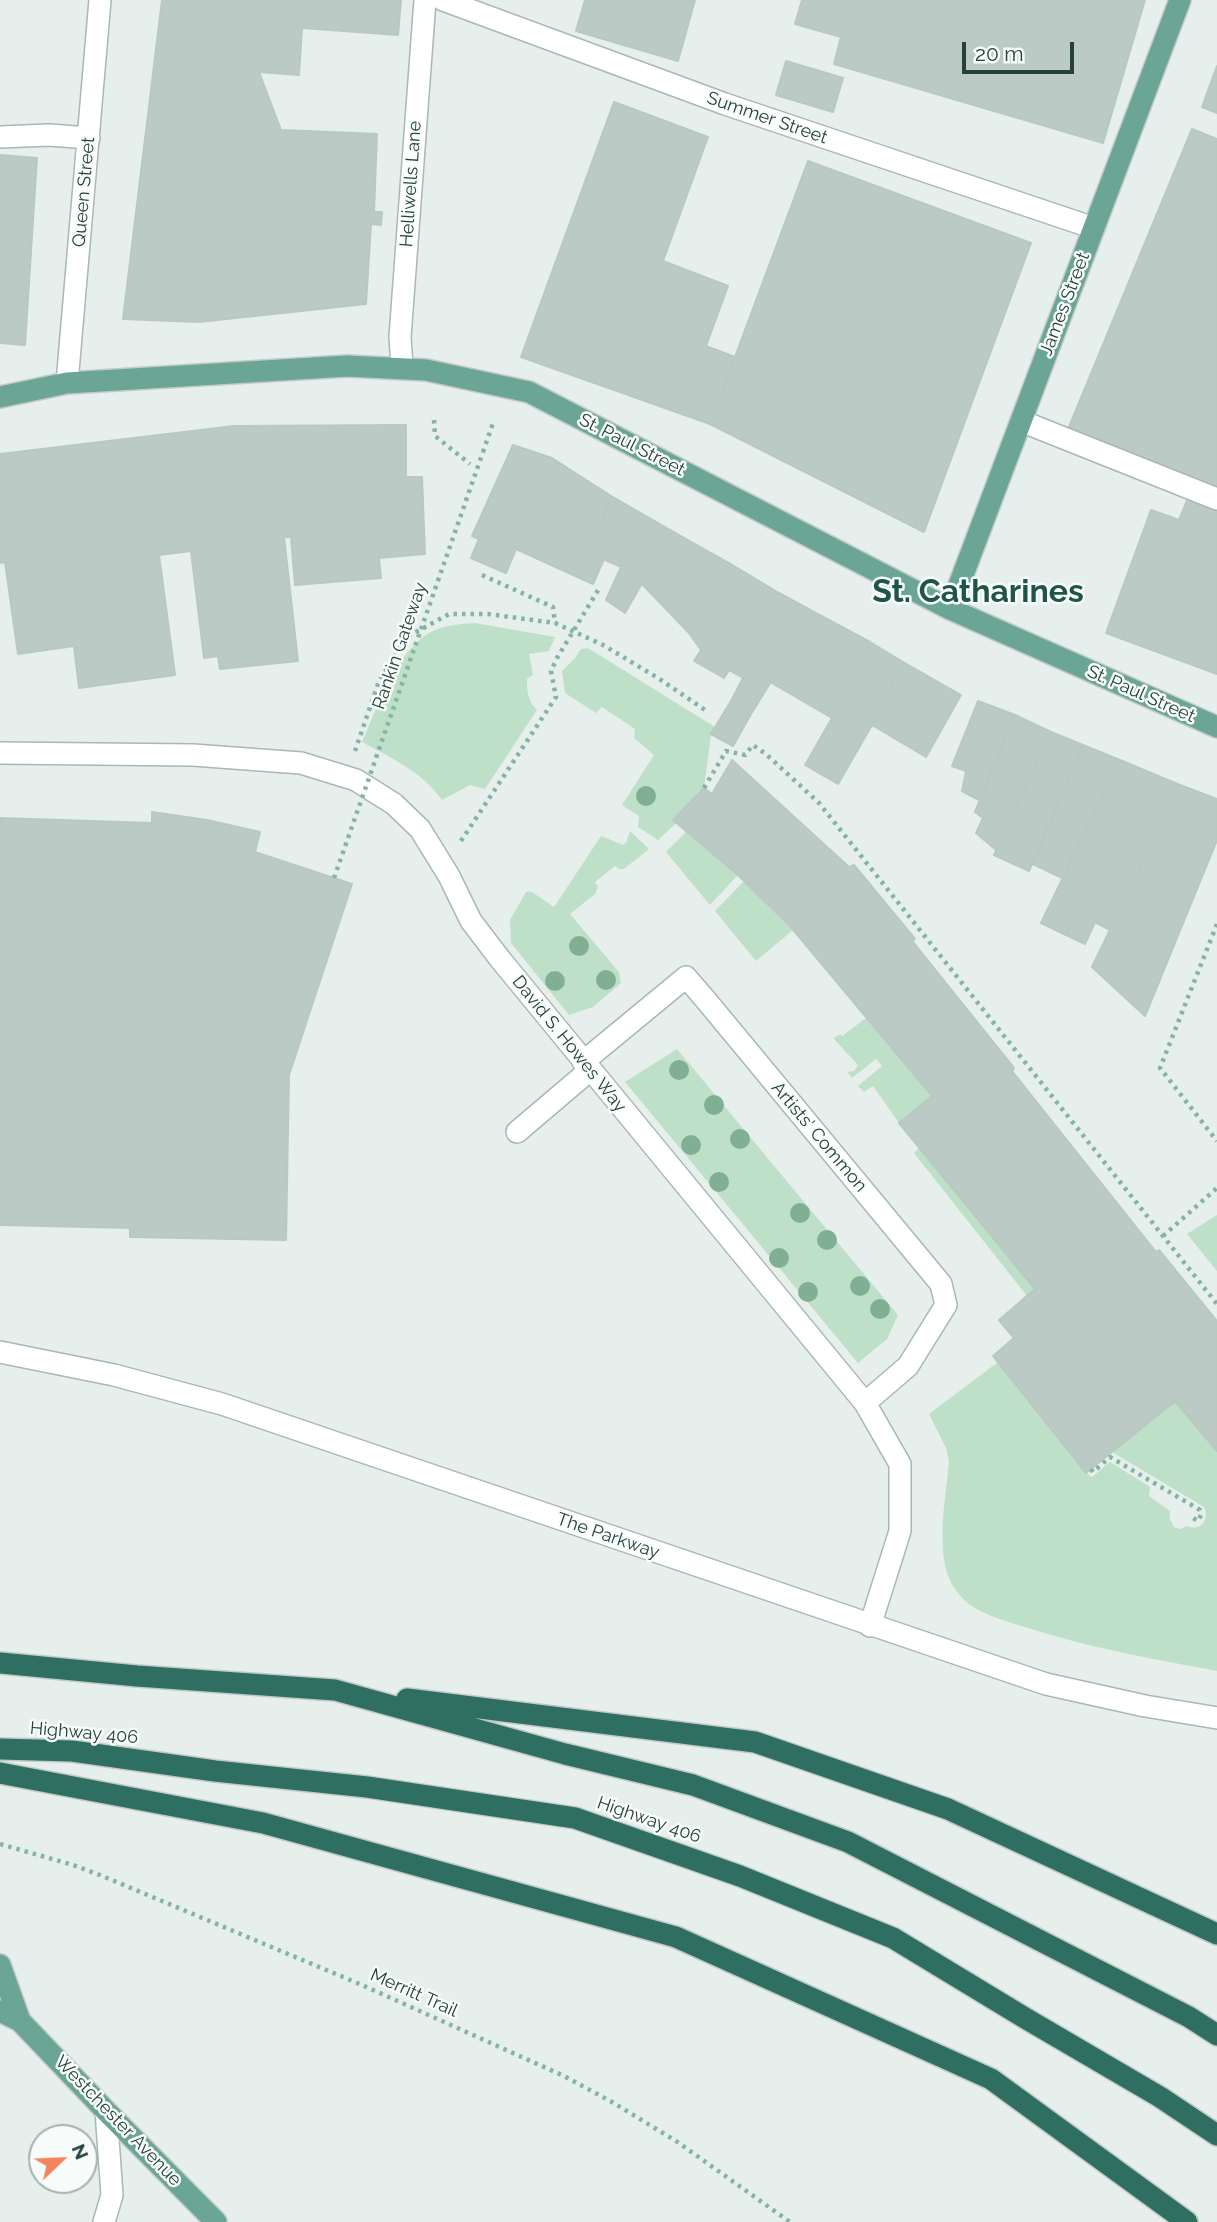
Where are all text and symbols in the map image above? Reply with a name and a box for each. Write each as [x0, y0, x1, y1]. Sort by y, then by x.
scale bar [965, 28, 1077, 72]
text: 20 m [975, 41, 1023, 66]
street label: Summer Street [704, 87, 830, 149]
street label: Helliwells Lane [396, 120, 426, 248]
street label: Queen Street [68, 136, 100, 248]
street label: James Street [1035, 249, 1095, 359]
street label: St. Paul Street [576, 409, 688, 481]
district label: St. Catharines [872, 573, 1084, 611]
street label: Rankin Gateway [368, 580, 432, 712]
street label: St. Paul Street [1084, 661, 1198, 727]
street label: David S. Howes Way [507, 971, 631, 1117]
street label: Artists' Common [767, 1077, 871, 1197]
street label: The Parkway [554, 1508, 662, 1564]
street label: Highway 406 [29, 1718, 139, 1748]
street label: Highway 406 [594, 1792, 704, 1848]
street label: Merritt Trail [367, 1964, 461, 2022]
street label: Westchester Avenue [50, 2051, 186, 2191]
north arrow [28, 2124, 98, 2194]
text: N [68, 2141, 93, 2163]

